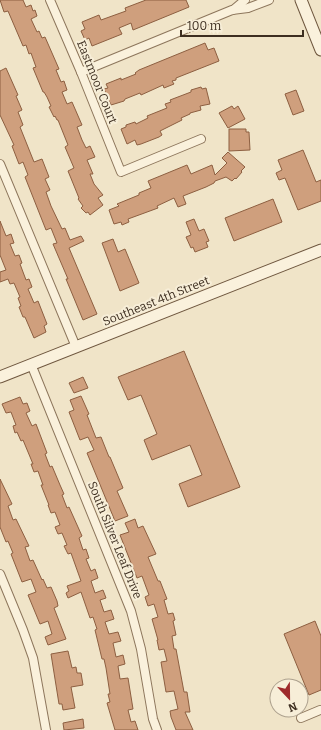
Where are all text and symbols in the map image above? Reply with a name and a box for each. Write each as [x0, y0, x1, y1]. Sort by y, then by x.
scale bar [181, 12, 303, 38]
text: 100 m [187, 19, 222, 33]
street label: Eastmoor Court [74, 38, 120, 126]
street label: Southeast 4th Street [101, 273, 212, 329]
street label: South Silver Leaf Drive [85, 479, 145, 601]
north arrow [269, 678, 309, 718]
text: N [286, 699, 299, 715]

